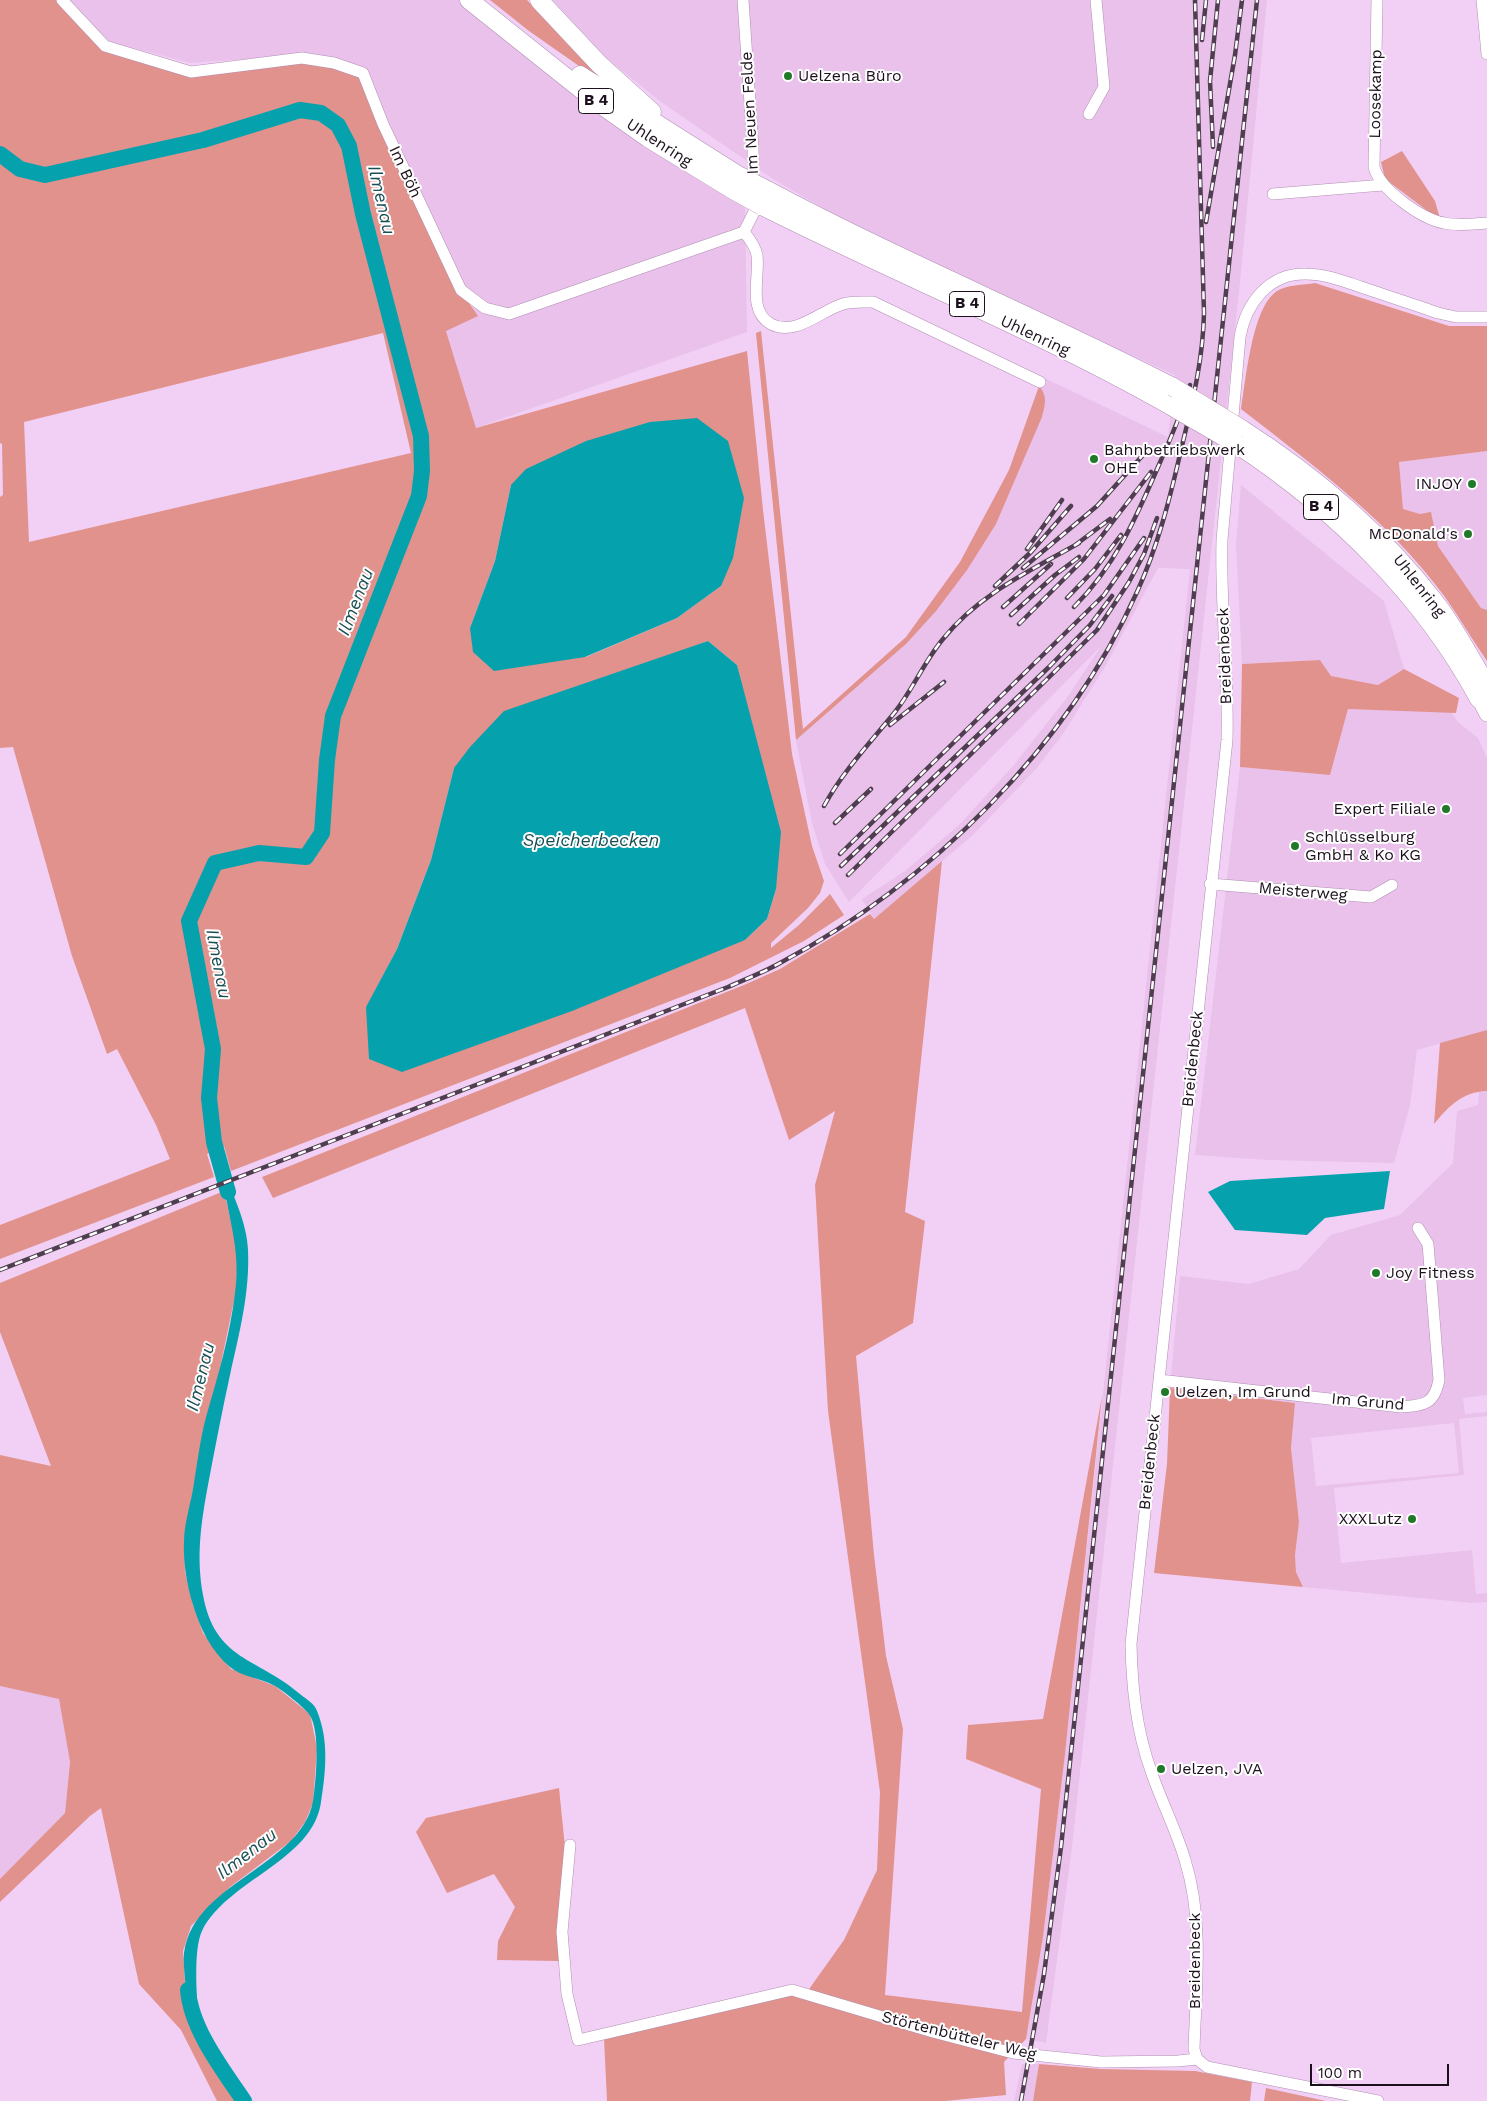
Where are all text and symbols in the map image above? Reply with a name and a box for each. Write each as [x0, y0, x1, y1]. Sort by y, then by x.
street label: Loosekamp [1366, 49, 1386, 139]
street label: Im Neuen Felde [737, 51, 763, 175]
place label: Uelzena Büro [798, 66, 902, 86]
marker: Uelzena Büro [782, 70, 794, 82]
road number: B 4 [578, 88, 614, 114]
street label: Uhlenring [623, 115, 695, 171]
street label: Im Böh [385, 143, 425, 201]
water label: Ilmenau [363, 163, 399, 237]
road number: B 4 [950, 292, 984, 316]
street label: Uhlenring [997, 312, 1073, 360]
place label: Bahnbetriebswerk OHE [1104, 440, 1245, 478]
marker: Bahnbetriebswerk OHE [1088, 453, 1100, 465]
place label: INJOY [1416, 474, 1462, 494]
marker: INJOY [1466, 478, 1478, 490]
road number: B 4 [1304, 494, 1338, 520]
place label: McDonald's [1369, 524, 1458, 544]
marker: McDonald's [1462, 528, 1474, 540]
street label: Uhlenring [1389, 551, 1449, 621]
water label: Ilmenau [333, 565, 379, 639]
street label: Breidenbeck [1214, 607, 1236, 705]
place label: Expert Filiale [1333, 799, 1436, 819]
marker: Expert Filiale [1440, 803, 1452, 815]
place label: Schlüsselburg GmbH & Ko KG [1305, 827, 1421, 865]
water label: Speicherbecken [523, 830, 659, 852]
marker: Schlüsselburg GmbH & Ko KG [1289, 840, 1301, 852]
street label: Meisterweg [1258, 879, 1348, 905]
water label: Ilmenau [201, 927, 235, 1001]
street label: Breidenbeck [1178, 1010, 1208, 1108]
place label: Joy Fitness [1386, 1263, 1475, 1283]
marker: Joy Fitness [1370, 1267, 1382, 1279]
water label: Ilmenau [182, 1340, 220, 1414]
place label: Uelzen, Im Grund [1175, 1382, 1311, 1402]
marker: Uelzen, Im Grund [1159, 1386, 1171, 1398]
street label: Im Grund [1331, 1389, 1405, 1415]
street label: Breidenbeck [1135, 1413, 1165, 1511]
place label: XXXLutz [1339, 1509, 1402, 1529]
marker: XXXLutz [1406, 1513, 1418, 1525]
place label: Uelzen, JVA [1171, 1759, 1263, 1779]
marker: Uelzen, JVA [1155, 1763, 1167, 1775]
water label: Ilmenau [213, 1824, 281, 1884]
street label: Breidenbeck [1185, 1913, 1205, 2009]
street label: Störtenbütteler Weg [880, 2007, 1038, 2065]
scale bar [1312, 2054, 1451, 2086]
text: 100 m [1318, 2064, 1362, 2082]

